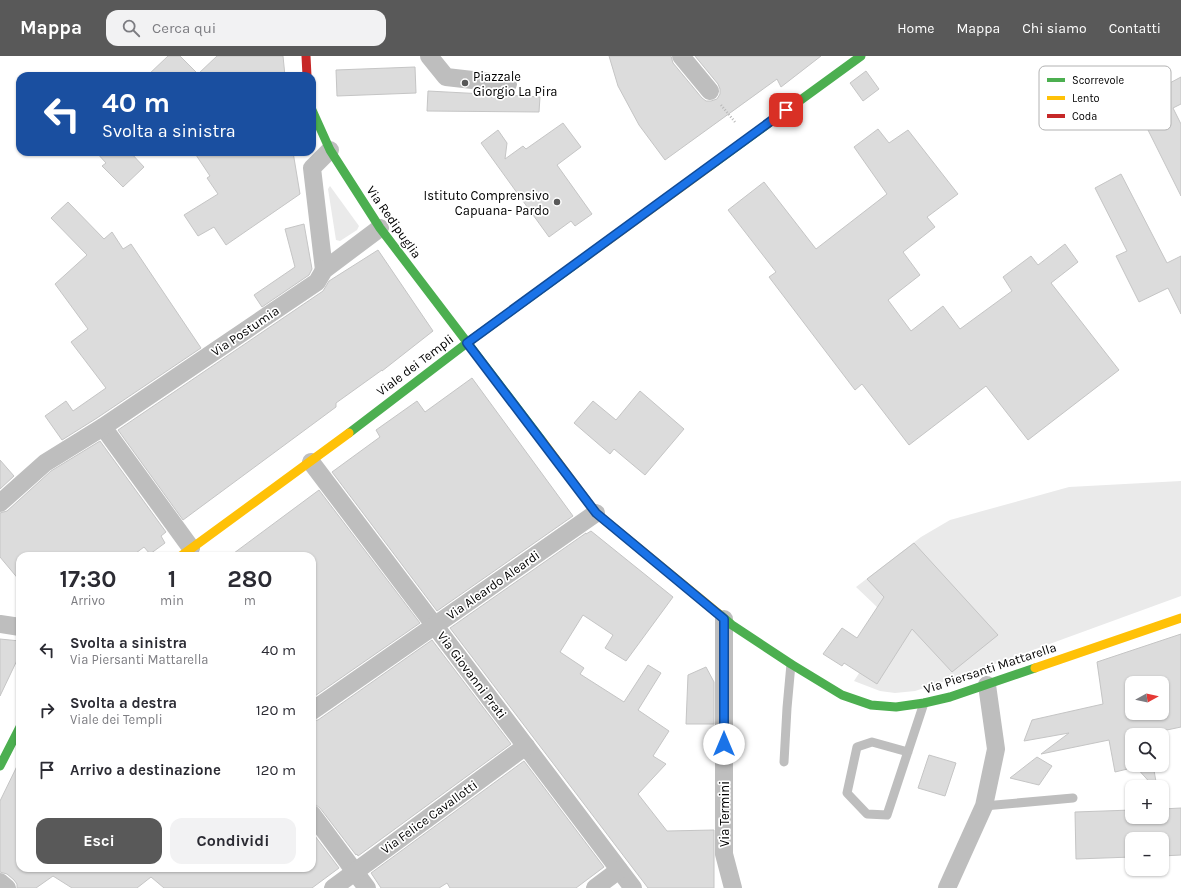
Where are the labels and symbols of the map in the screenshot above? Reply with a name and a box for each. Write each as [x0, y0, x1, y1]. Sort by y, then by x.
legend [1039, 66, 1171, 130]
place label: Piazzale Giorgio La Pira [473, 69, 558, 99]
text: Scorrevole [1072, 74, 1125, 87]
marker: Piazzale Giorgio La Pira [460, 78, 470, 88]
text: Lento [1072, 92, 1100, 105]
pin [769, 93, 803, 127]
text: Coda [1072, 110, 1097, 123]
street label: Via Redipuglia [363, 183, 425, 261]
place label: Istituto Comprensivo Capuana- Pardo [424, 188, 549, 218]
marker: Istituto Comprensivo Capuana- Pardo [552, 197, 562, 207]
street label: Via Postumia [208, 303, 282, 359]
street label: Viale dei Templi [374, 331, 456, 399]
street label: Via Aleardo Aleardi [444, 547, 542, 623]
street label: Via Giovanni Prati [434, 629, 510, 721]
street label: Via Piersanti Mattarella [922, 639, 1058, 697]
north arrow [1125, 676, 1169, 720]
position arrow [703, 723, 745, 765]
street label: Via Felice Cavallotti [378, 777, 480, 857]
street label: Via Termini [717, 781, 732, 847]

